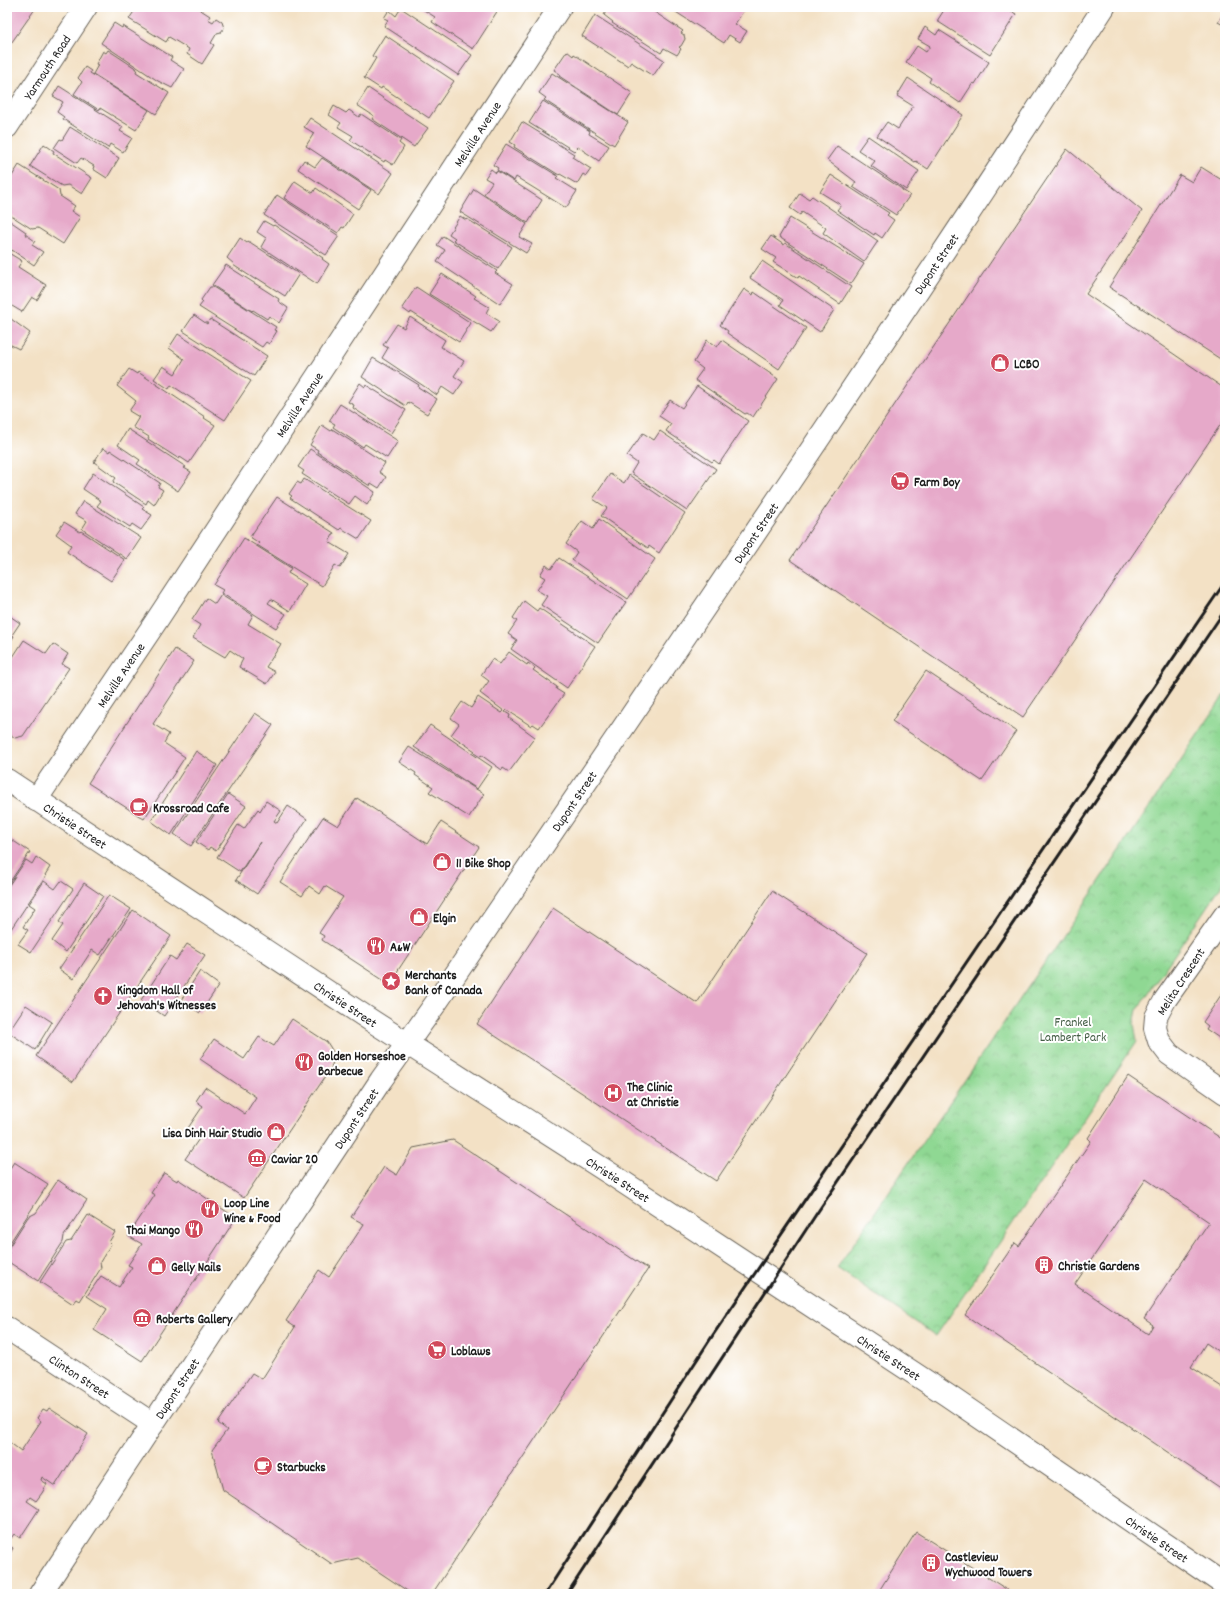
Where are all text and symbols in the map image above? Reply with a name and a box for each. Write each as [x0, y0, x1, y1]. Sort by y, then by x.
street label: Yarmouth Road [20, 32, 77, 104]
street label: Melville Avenue [450, 98, 508, 171]
street label: Dupont Street [911, 230, 965, 299]
shop icon: LCBO [989, 352, 1011, 374]
place label: LCBO [1014, 356, 1040, 375]
street label: Melville Avenue [272, 369, 330, 442]
supermarket icon: Farm Boy [889, 470, 911, 492]
place label: Farm Boy [914, 474, 961, 493]
street label: Dupont Street [730, 500, 785, 568]
street label: Melville Avenue [94, 640, 151, 712]
street label: Dupont Street [548, 768, 603, 836]
cafe icon: Krossroad Cafe [128, 796, 150, 818]
street label: Christie Street [38, 799, 110, 855]
place label: Krossroad Cafe [153, 800, 229, 819]
shop icon: 11 Bike Shop [431, 851, 453, 873]
place label: 11 Bike Shop [456, 855, 511, 874]
shop icon: Elgin [408, 906, 430, 928]
place label: Elgin [433, 910, 456, 929]
restaurant icon: A&W [365, 935, 387, 957]
place label: A&W [390, 939, 411, 958]
street label: Melita Crescent [1153, 945, 1211, 1020]
place label: Merchants Bank of Canada [405, 967, 483, 1001]
place icon: Merchants Bank of Canada [380, 970, 402, 992]
street label: Christie Street [309, 978, 380, 1034]
place label: Kingdom Hall of Jehovah's Witnesses [117, 982, 217, 1016]
church icon: Kingdom Hall of Jehovah's Witnesses [92, 985, 114, 1007]
park label: Frankel Lambert Park [1040, 1014, 1106, 1048]
place label: Golden Horseshoe Barbecue [318, 1048, 406, 1082]
restaurant icon: Golden Horseshoe Barbecue [293, 1051, 315, 1073]
place label: The Clinic at Christie [627, 1079, 679, 1113]
hospital icon: The Clinic at Christie [602, 1082, 624, 1104]
street label: Dupont Street [331, 1085, 385, 1154]
shop icon: Lisa Dinh Hair Studio [265, 1121, 287, 1143]
place label: Lisa Dinh Hair Studio [162, 1125, 262, 1144]
museum icon: Caviar 20 [246, 1147, 268, 1169]
place label: Caviar 20 [271, 1151, 318, 1170]
street label: Christie Street [581, 1153, 653, 1209]
place label: Loop Line Wine & Food [224, 1195, 281, 1229]
restaurant icon: Loop Line Wine & Food [199, 1198, 221, 1220]
restaurant icon: Thai Mango [183, 1218, 205, 1240]
place label: Thai Mango [126, 1222, 180, 1241]
building icon: Christie Gardens [1033, 1254, 1055, 1276]
shop icon: Gelly Nails [146, 1255, 168, 1277]
place label: Christie Gardens [1058, 1258, 1140, 1277]
place label: Gelly Nails [171, 1259, 222, 1278]
museum icon: Roberts Gallery [131, 1307, 153, 1329]
place label: Roberts Gallery [156, 1311, 233, 1330]
street label: Christie Street [852, 1331, 923, 1387]
supermarket icon: Loblaws [426, 1339, 448, 1361]
place label: Loblaws [451, 1343, 491, 1362]
street label: Clinton Street [44, 1351, 113, 1405]
street label: Dupont Street [151, 1355, 206, 1424]
cafe icon: Starbucks [252, 1455, 274, 1477]
place label: Starbucks [277, 1459, 326, 1478]
street label: Christie Street [1120, 1512, 1191, 1569]
place label: Castleview Wychwood Towers [945, 1549, 1033, 1583]
building icon: Castleview Wychwood Towers [920, 1552, 942, 1574]

